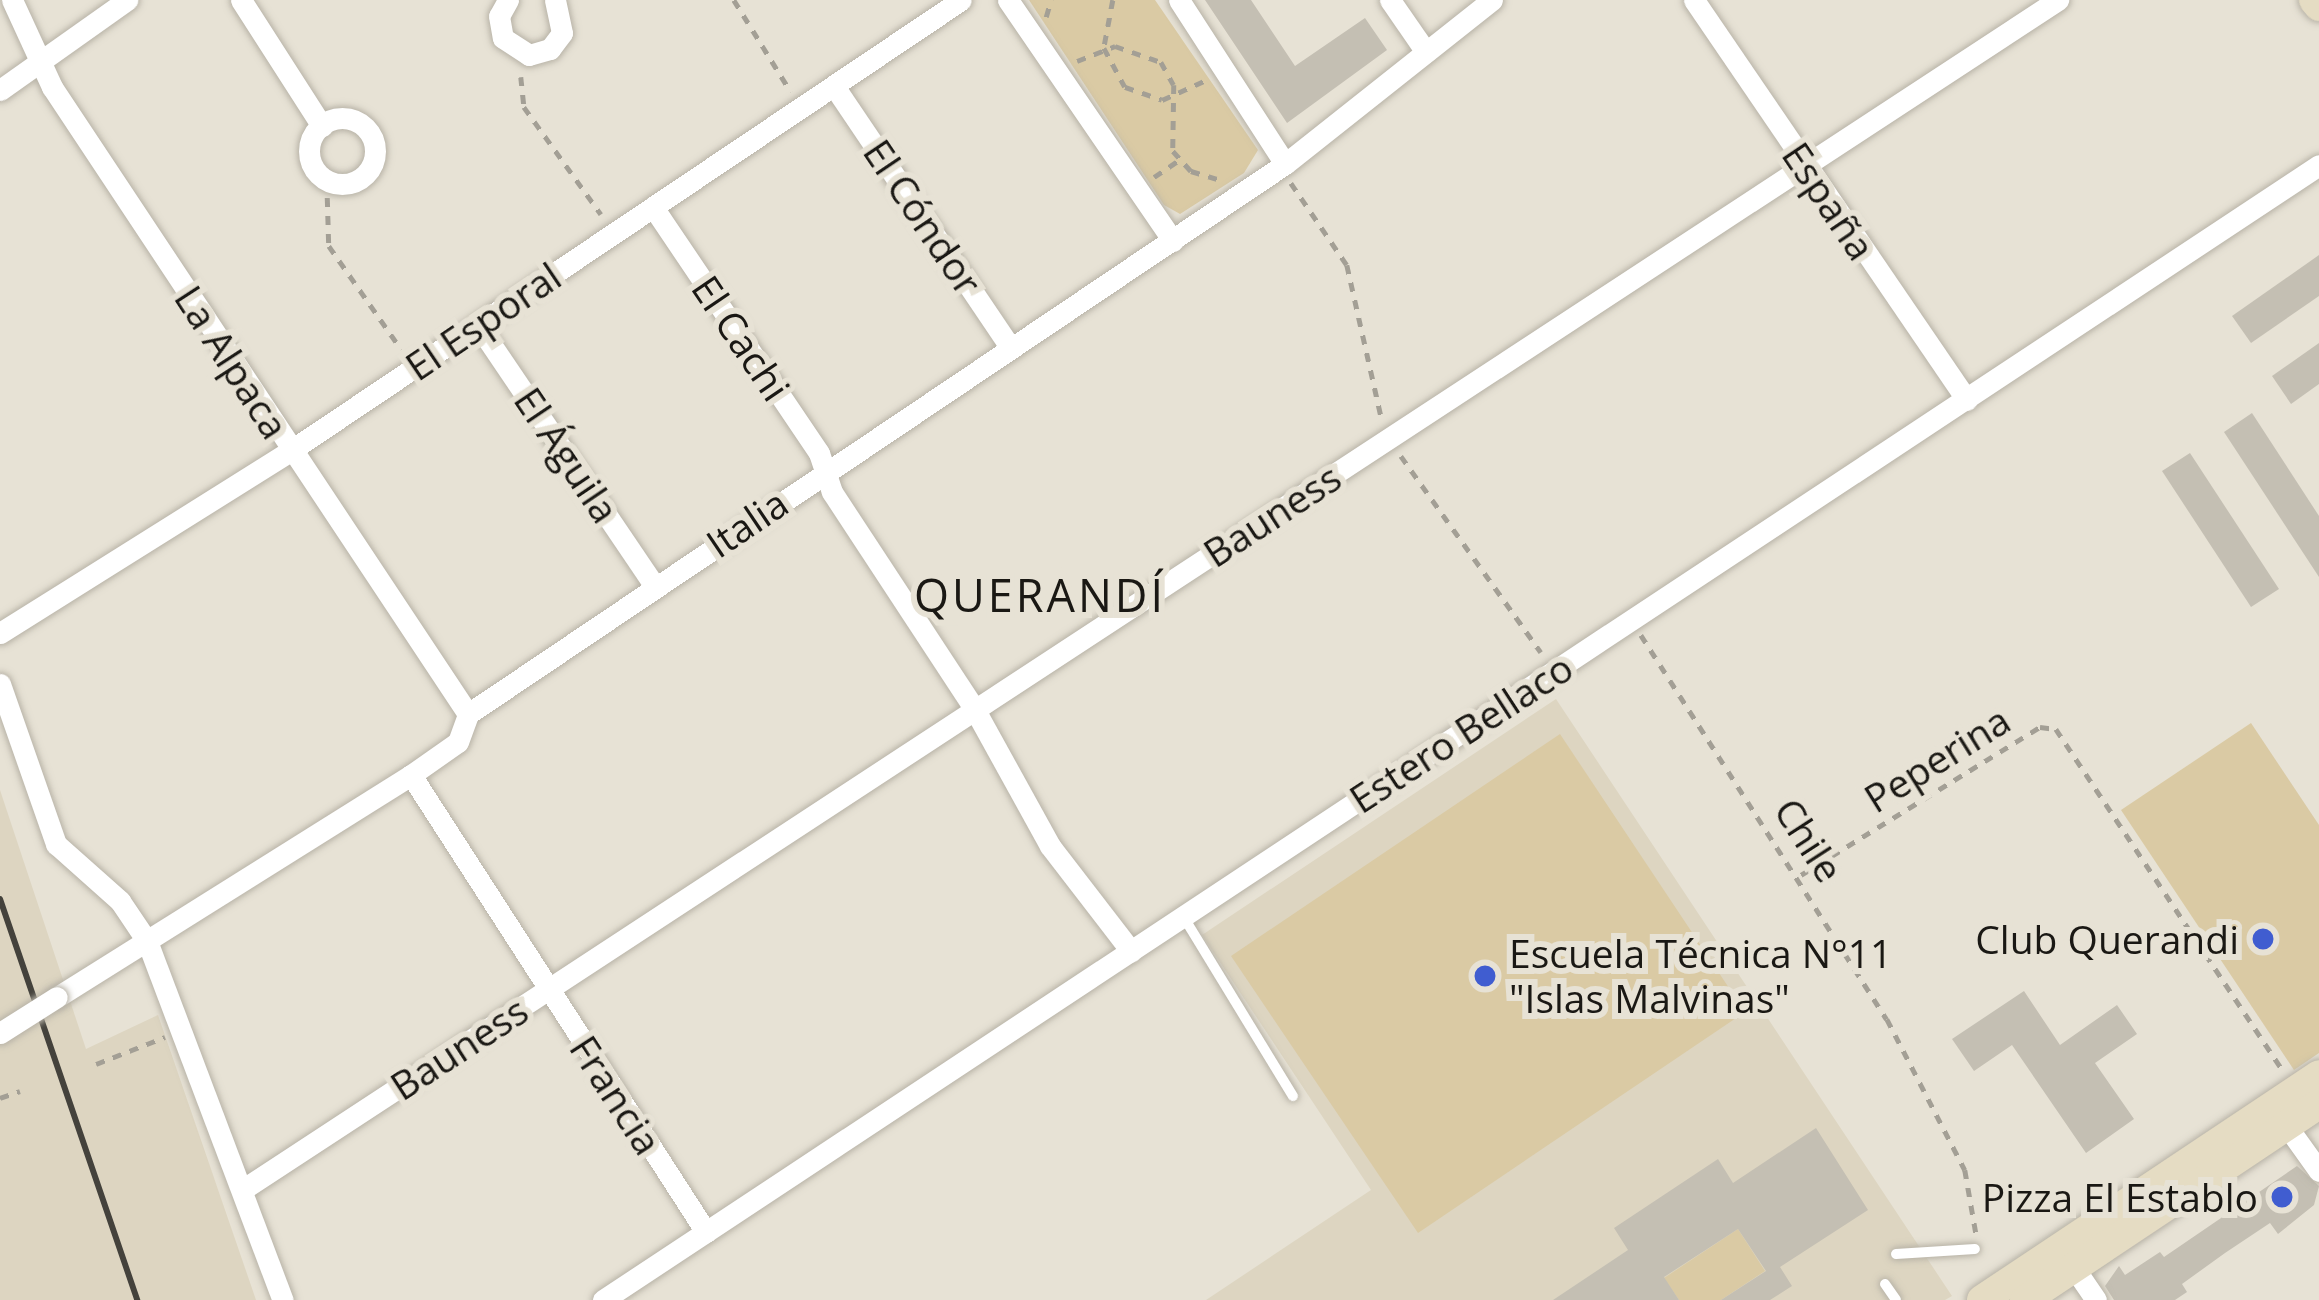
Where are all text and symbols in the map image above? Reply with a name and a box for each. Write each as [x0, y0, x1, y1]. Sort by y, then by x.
street label: El Cóndor [854, 131, 992, 303]
street label: España [1773, 133, 1885, 269]
street label: El Esporal [397, 252, 569, 390]
street label: El Cachi [682, 267, 800, 409]
street label: La Alpaca [165, 277, 299, 447]
street label: El Águila [505, 379, 629, 531]
street label: Bauness [1195, 453, 1349, 577]
street label: Italia [698, 479, 796, 567]
district label: QUERANDÍ [914, 568, 1166, 622]
street label: Estero Bellaco [1341, 644, 1581, 822]
street label: Peperina [1856, 696, 2018, 822]
street label: Chile [1765, 789, 1853, 891]
place label: Club Querandi [1975, 916, 2239, 962]
marker: Club Querandi [2250, 926, 2276, 952]
place label: Escuela Técnica N°11 "Islas Malvinas" [1509, 931, 1892, 1022]
marker: Escuela Técnica N°11 "Islas Malvinas" [1472, 963, 1498, 989]
street label: Bauness [382, 986, 536, 1110]
street label: Francia [560, 1027, 672, 1163]
place label: Pizza El Establo [1982, 1174, 2258, 1220]
marker: Pizza El Establo [2269, 1184, 2295, 1210]

